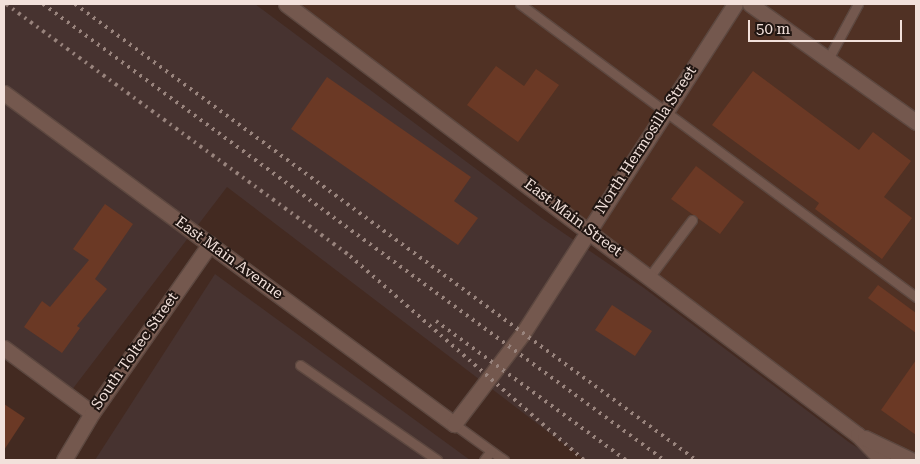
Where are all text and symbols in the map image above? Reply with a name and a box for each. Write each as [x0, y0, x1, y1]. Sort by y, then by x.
scale bar [750, 10, 904, 42]
text: 50 m [756, 20, 790, 38]
street label: North Hermosilla Street [592, 63, 700, 217]
street label: East Main Street [521, 175, 625, 261]
street label: East Main Avenue [172, 213, 286, 303]
street label: South Toltec Street [88, 289, 182, 413]

